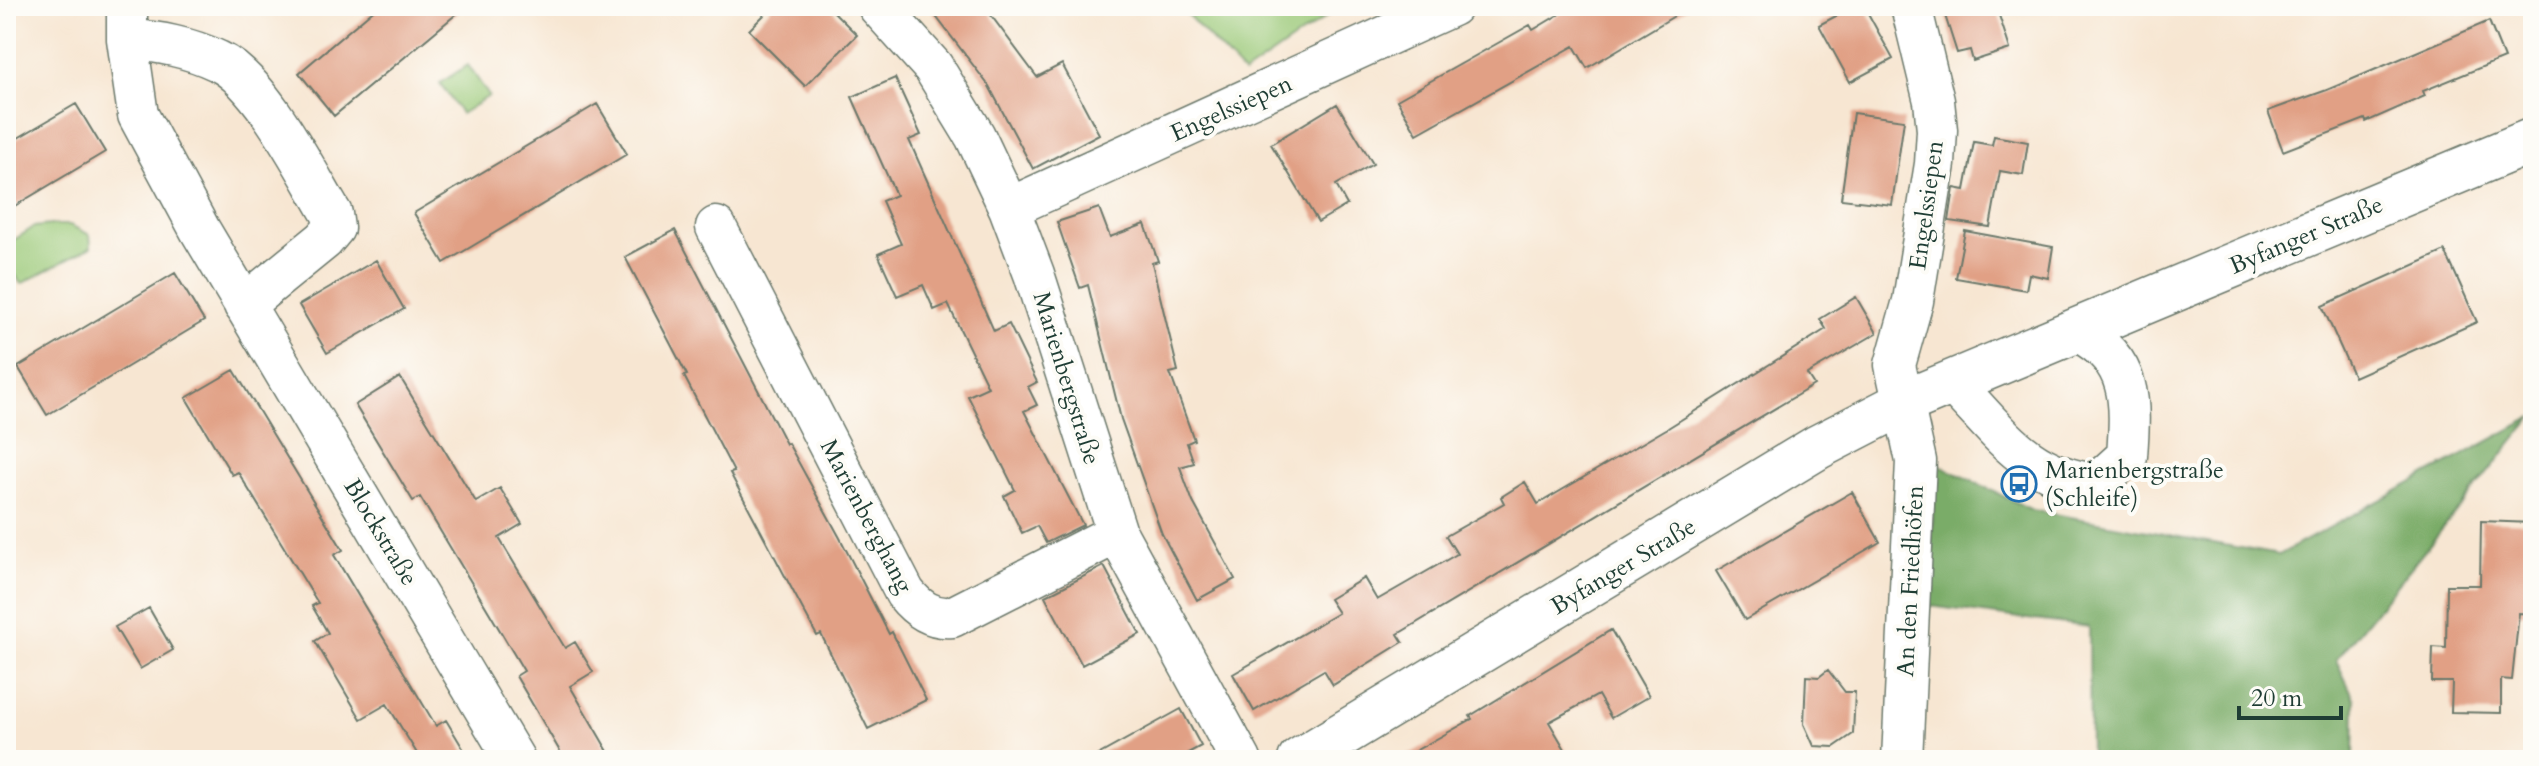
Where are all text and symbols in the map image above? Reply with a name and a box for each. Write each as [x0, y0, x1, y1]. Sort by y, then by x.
street label: Engelssiepen [1165, 67, 1298, 150]
street label: Engelssiepen [1901, 138, 1952, 272]
street label: Byfanger Straße [2224, 188, 2388, 283]
street label: Marienbergstraße [1025, 288, 1108, 469]
street label: Marienberghang [812, 434, 921, 599]
place label: Marienbergstraße (Schleife) [2045, 454, 2224, 515]
bus stop icon: Marienbergstraße (Schleife) [2000, 465, 2038, 503]
street label: Blockstraße [336, 473, 425, 592]
street label: An den Friedhöfen [1889, 484, 1932, 678]
street label: Byfanger Straße [1545, 510, 1702, 623]
scale bar [2239, 670, 2341, 720]
text: 20 m [2251, 682, 2303, 715]

